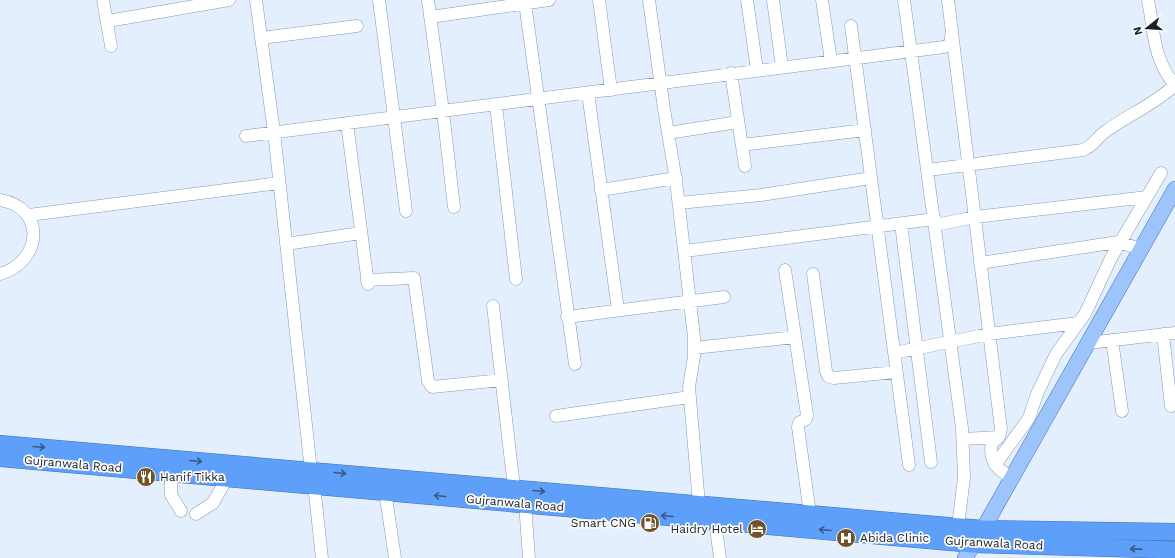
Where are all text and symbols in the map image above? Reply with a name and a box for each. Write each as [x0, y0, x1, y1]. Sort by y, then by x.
north arrow [1127, 8, 1167, 48]
text: N [1131, 25, 1145, 37]
one-way arrow [32, 444, 45, 451]
street label: Gujranwala Road [23, 453, 123, 475]
one-way arrow [189, 457, 202, 465]
restaurant icon: Hanif Tikka [135, 466, 157, 488]
place label: Hanif Tikka [160, 470, 225, 484]
one-way arrow [333, 470, 346, 477]
one-way arrow [532, 487, 545, 494]
one-way arrow [434, 492, 447, 500]
street label: Gujranwala Road [465, 492, 565, 514]
fuel station icon: Smart CNG [639, 512, 661, 534]
one-way arrow [661, 513, 674, 520]
place label: Smart CNG [571, 516, 636, 530]
hotel icon: Haidry Hotel [746, 518, 768, 540]
place label: Haidry Hotel [670, 522, 743, 536]
one-way arrow [819, 527, 832, 534]
hospital icon: Abida Clinic [835, 527, 857, 549]
place label: Abida Clinic [860, 531, 929, 545]
street label: Gujranwala Road [944, 533, 1044, 553]
one-way arrow [1130, 545, 1143, 553]

